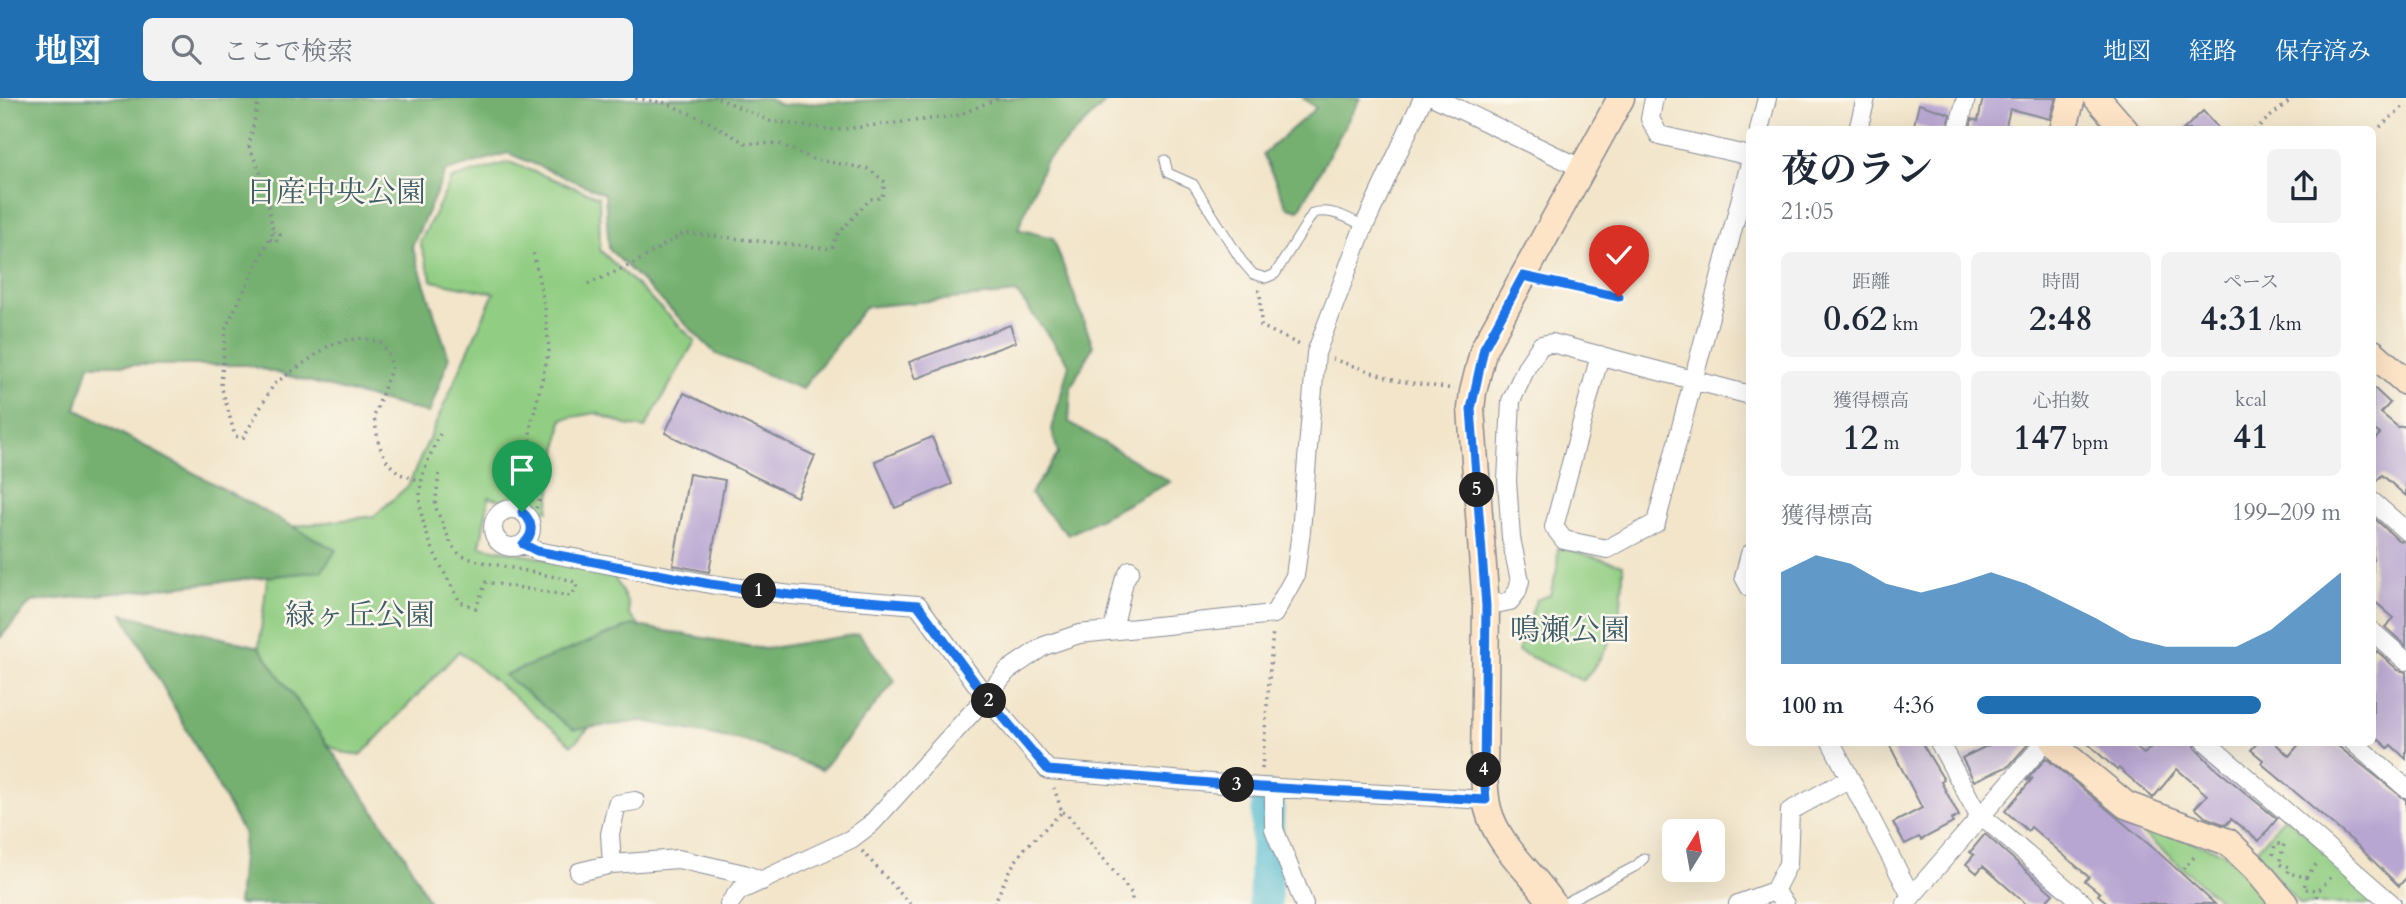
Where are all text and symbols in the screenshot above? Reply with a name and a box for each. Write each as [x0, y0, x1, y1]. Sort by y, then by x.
search box [143, 18, 633, 81]
text: 地図 [35, 29, 101, 74]
icon: search [167, 30, 205, 68]
text: ここで検索 [223, 34, 353, 69]
text: 地図 [2103, 35, 2151, 68]
text: 経路 [2189, 35, 2237, 68]
text: 保存済み [2275, 35, 2371, 68]
text: 夜のラン [1781, 144, 1933, 196]
button: share [2267, 149, 2341, 223]
park label: 日産中央公園 [246, 172, 426, 213]
text: 21:05 [1781, 196, 1834, 227]
pin [1589, 225, 1649, 297]
icon: check [1600, 236, 1638, 274]
text: 距離 [1852, 269, 1890, 295]
text: 時間 [2042, 269, 2080, 295]
text: ペース [2223, 269, 2279, 295]
text: 0.62 [1823, 295, 1887, 343]
text: 2:48 [2029, 295, 2093, 343]
text: 4:31 [2200, 295, 2264, 343]
text: km [1887, 311, 1919, 337]
text: /km [2264, 311, 2302, 337]
text: kcal [2235, 387, 2267, 413]
text: 獲得標高 [1833, 388, 1909, 414]
text: 心拍数 [2032, 388, 2090, 414]
text: 41 [2233, 413, 2269, 461]
text: 12 [1842, 414, 1878, 462]
text: 147 [2013, 414, 2067, 462]
text: m [1878, 430, 1900, 456]
text: bpm [2067, 430, 2109, 456]
pin [492, 440, 552, 512]
icon: arrive [503, 451, 541, 489]
pin: 5 [1460, 472, 1494, 508]
text: 5 [1472, 476, 1481, 502]
text: 199–209 m [2232, 497, 2341, 528]
text: 獲得標高 [1781, 500, 1873, 531]
pin: 1 [742, 574, 776, 608]
text: 1 [754, 577, 763, 603]
park label: 緑ヶ丘公園 [285, 595, 435, 636]
park label: 鳴瀬公園 [1510, 610, 1630, 651]
pin: 2 [972, 684, 1006, 718]
text: 2 [984, 687, 993, 713]
text: 100 m [1781, 690, 1844, 721]
text: 4:36 [1893, 690, 1934, 721]
pin: 4 [1466, 752, 1502, 788]
text: 4 [1479, 756, 1488, 782]
pin: 3 [1220, 768, 1254, 802]
text: 3 [1232, 771, 1241, 797]
north arrow [1662, 819, 1726, 882]
map controls [1662, 819, 1725, 882]

